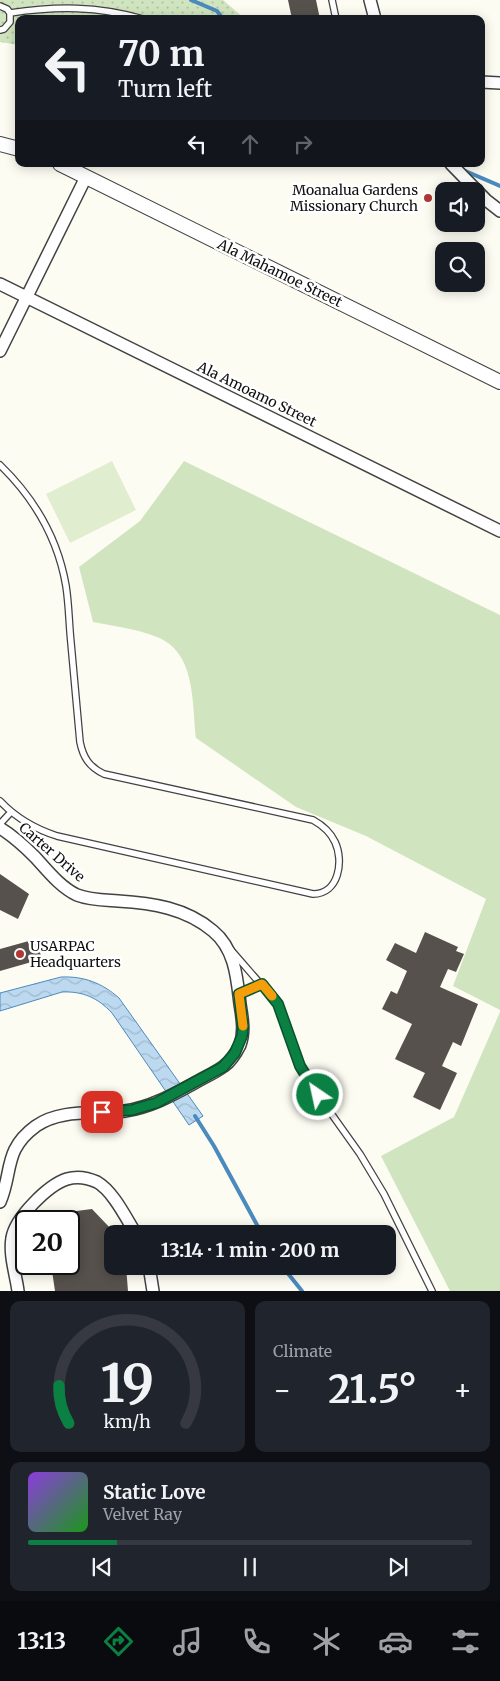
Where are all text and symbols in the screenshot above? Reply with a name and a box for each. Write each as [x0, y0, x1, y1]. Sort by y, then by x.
text: 70 m [118, 32, 205, 76]
icon: left [35, 35, 100, 100]
text: Turn left [118, 75, 212, 103]
icon: left [183, 130, 211, 158]
icon: ahead [236, 130, 264, 158]
icon: right [289, 130, 317, 158]
place label: Moanalua Gardens Missionary Church [290, 181, 418, 215]
map controls [435, 182, 485, 292]
button: sound [435, 182, 485, 232]
marker: Moanalua Gardens Missionary Church [422, 192, 434, 204]
street label: Ala Mahamoe Street [214, 235, 346, 311]
button: search [435, 242, 485, 292]
street label: Ala Amoamo Street [194, 357, 320, 431]
street label: Carter Drive [15, 818, 89, 886]
place label: USARPAC Headquarters [30, 937, 121, 971]
marker: USARPAC Headquarters [14, 948, 26, 960]
position arrow [291, 1068, 343, 1120]
pin [81, 1091, 123, 1133]
icon: arrive [88, 1098, 116, 1126]
speed limit sign: 20 [15, 1210, 80, 1275]
text: 13:14 · 1 min · 200 m [161, 1238, 339, 1262]
text: Climate [273, 1341, 332, 1361]
text: 19 [101, 1351, 154, 1416]
text: 21.5° [328, 1366, 417, 1413]
text: − [273, 1372, 292, 1408]
text: + [453, 1372, 472, 1408]
text: km/h [104, 1410, 151, 1433]
text: Static Love [103, 1480, 206, 1504]
text: Velvet Ray [103, 1504, 182, 1524]
icon: previous [88, 1553, 116, 1581]
icon: pause [236, 1553, 264, 1581]
icon: next [384, 1553, 412, 1581]
icon: directions [101, 1624, 136, 1659]
icon: music [170, 1624, 205, 1659]
icon: phone [239, 1624, 274, 1659]
icon: climate [309, 1624, 344, 1659]
icon: car [378, 1624, 413, 1659]
icon: filters [448, 1624, 483, 1659]
text: 13:13 [17, 1627, 66, 1655]

